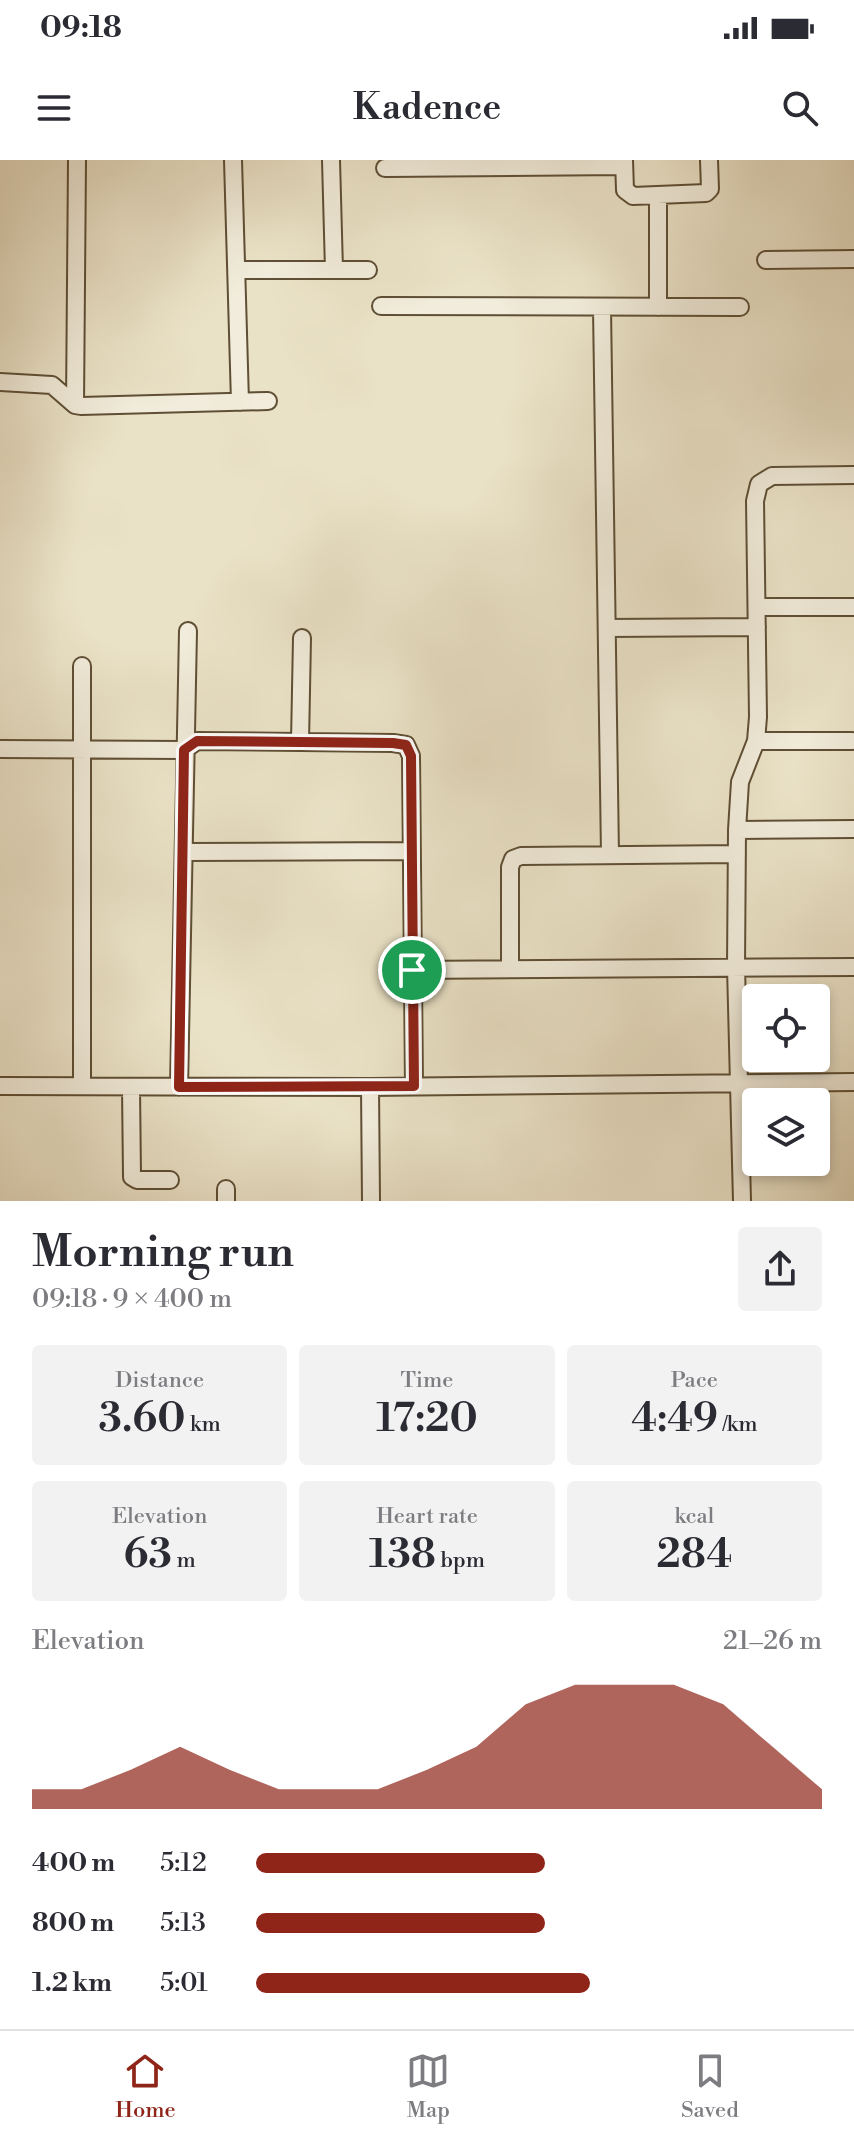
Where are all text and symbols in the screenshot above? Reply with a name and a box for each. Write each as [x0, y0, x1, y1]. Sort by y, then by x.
text: 09:18 [40, 9, 122, 47]
icon: menu [32, 86, 76, 130]
text: Kadence [353, 86, 501, 131]
icon: search [778, 86, 822, 130]
pin [378, 936, 446, 1004]
icon: arrive [390, 948, 434, 992]
map controls [742, 984, 830, 1176]
button: locate [742, 984, 830, 1072]
button: layers [742, 1088, 830, 1176]
text: Morning run [32, 1225, 294, 1280]
button: share [738, 1227, 822, 1311]
text: 09:18 · 9 × 400 m [32, 1283, 232, 1315]
text: Distance [115, 1367, 204, 1394]
text: Time [401, 1367, 453, 1394]
text: Pace [671, 1367, 718, 1394]
text: 3.60 [99, 1394, 185, 1444]
text: 17:20 [376, 1394, 478, 1444]
text: 4:49 [631, 1394, 718, 1444]
text: km [185, 1411, 221, 1438]
text: /km [718, 1411, 757, 1438]
text: Elevation [112, 1503, 207, 1530]
text: Heart rate [376, 1503, 478, 1530]
text: kcal [674, 1503, 714, 1530]
text: 63 [124, 1530, 172, 1580]
text: 138 [369, 1530, 436, 1580]
text: 284 [656, 1530, 732, 1580]
text: m [172, 1547, 196, 1574]
text: bpm [436, 1547, 485, 1574]
text: Elevation [32, 1625, 145, 1657]
text: 21–26 m [723, 1625, 822, 1657]
text: 400 m [32, 1847, 115, 1879]
text: 5:12 [160, 1847, 207, 1879]
text: 800 m [32, 1907, 114, 1939]
text: 5:13 [160, 1907, 206, 1939]
text: 1.2 km [32, 1967, 112, 1999]
text: 5:01 [160, 1967, 208, 1999]
tab: Home [115, 2049, 176, 2124]
tab: Map [406, 2049, 450, 2124]
tab: Saved [681, 2049, 739, 2124]

